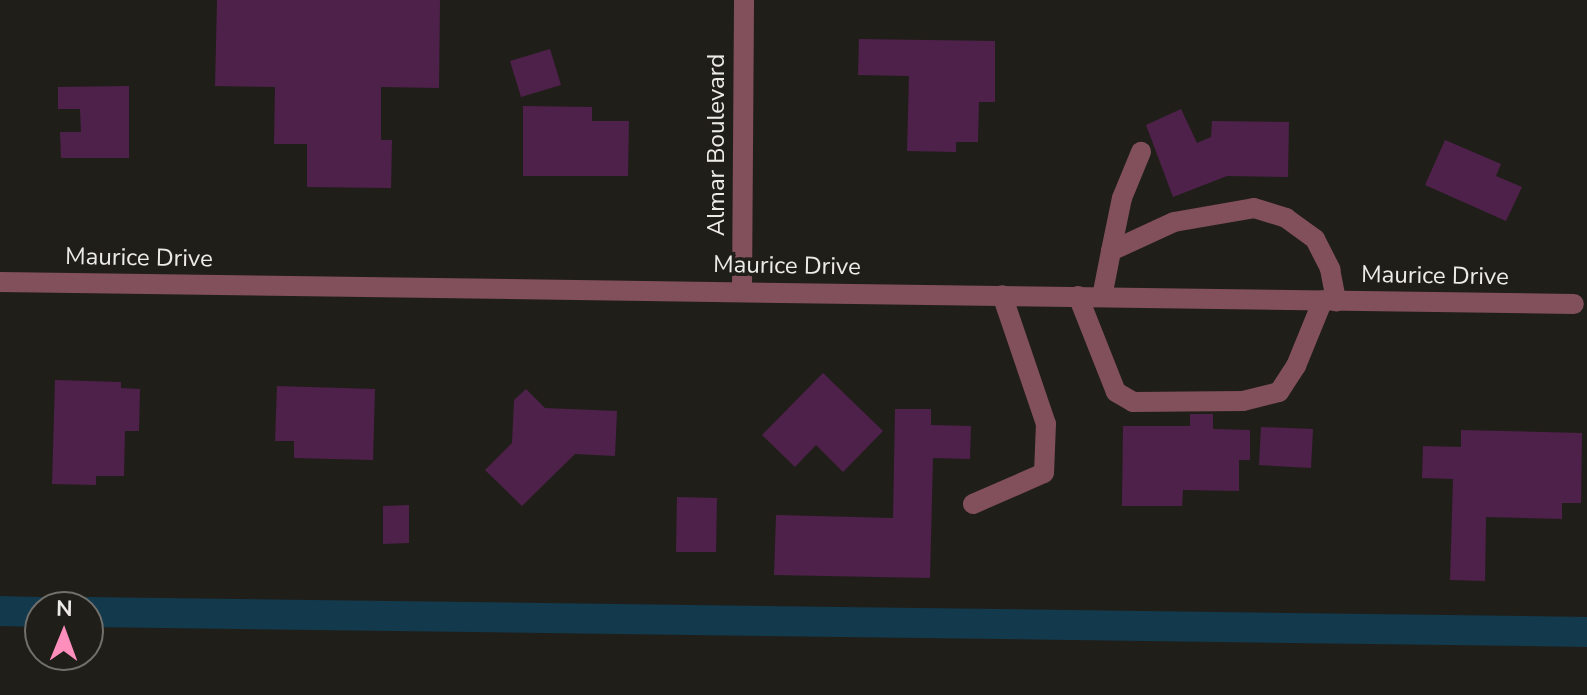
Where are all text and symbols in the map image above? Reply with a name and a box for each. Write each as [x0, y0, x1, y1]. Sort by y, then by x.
street label: Almar Boulevard [703, 54, 731, 236]
street label: Maurice Drive [65, 242, 213, 274]
street label: Maurice Drive [713, 250, 861, 282]
street label: Maurice Drive [1361, 260, 1509, 292]
north arrow [24, 591, 104, 671]
text: N [56, 594, 73, 624]

